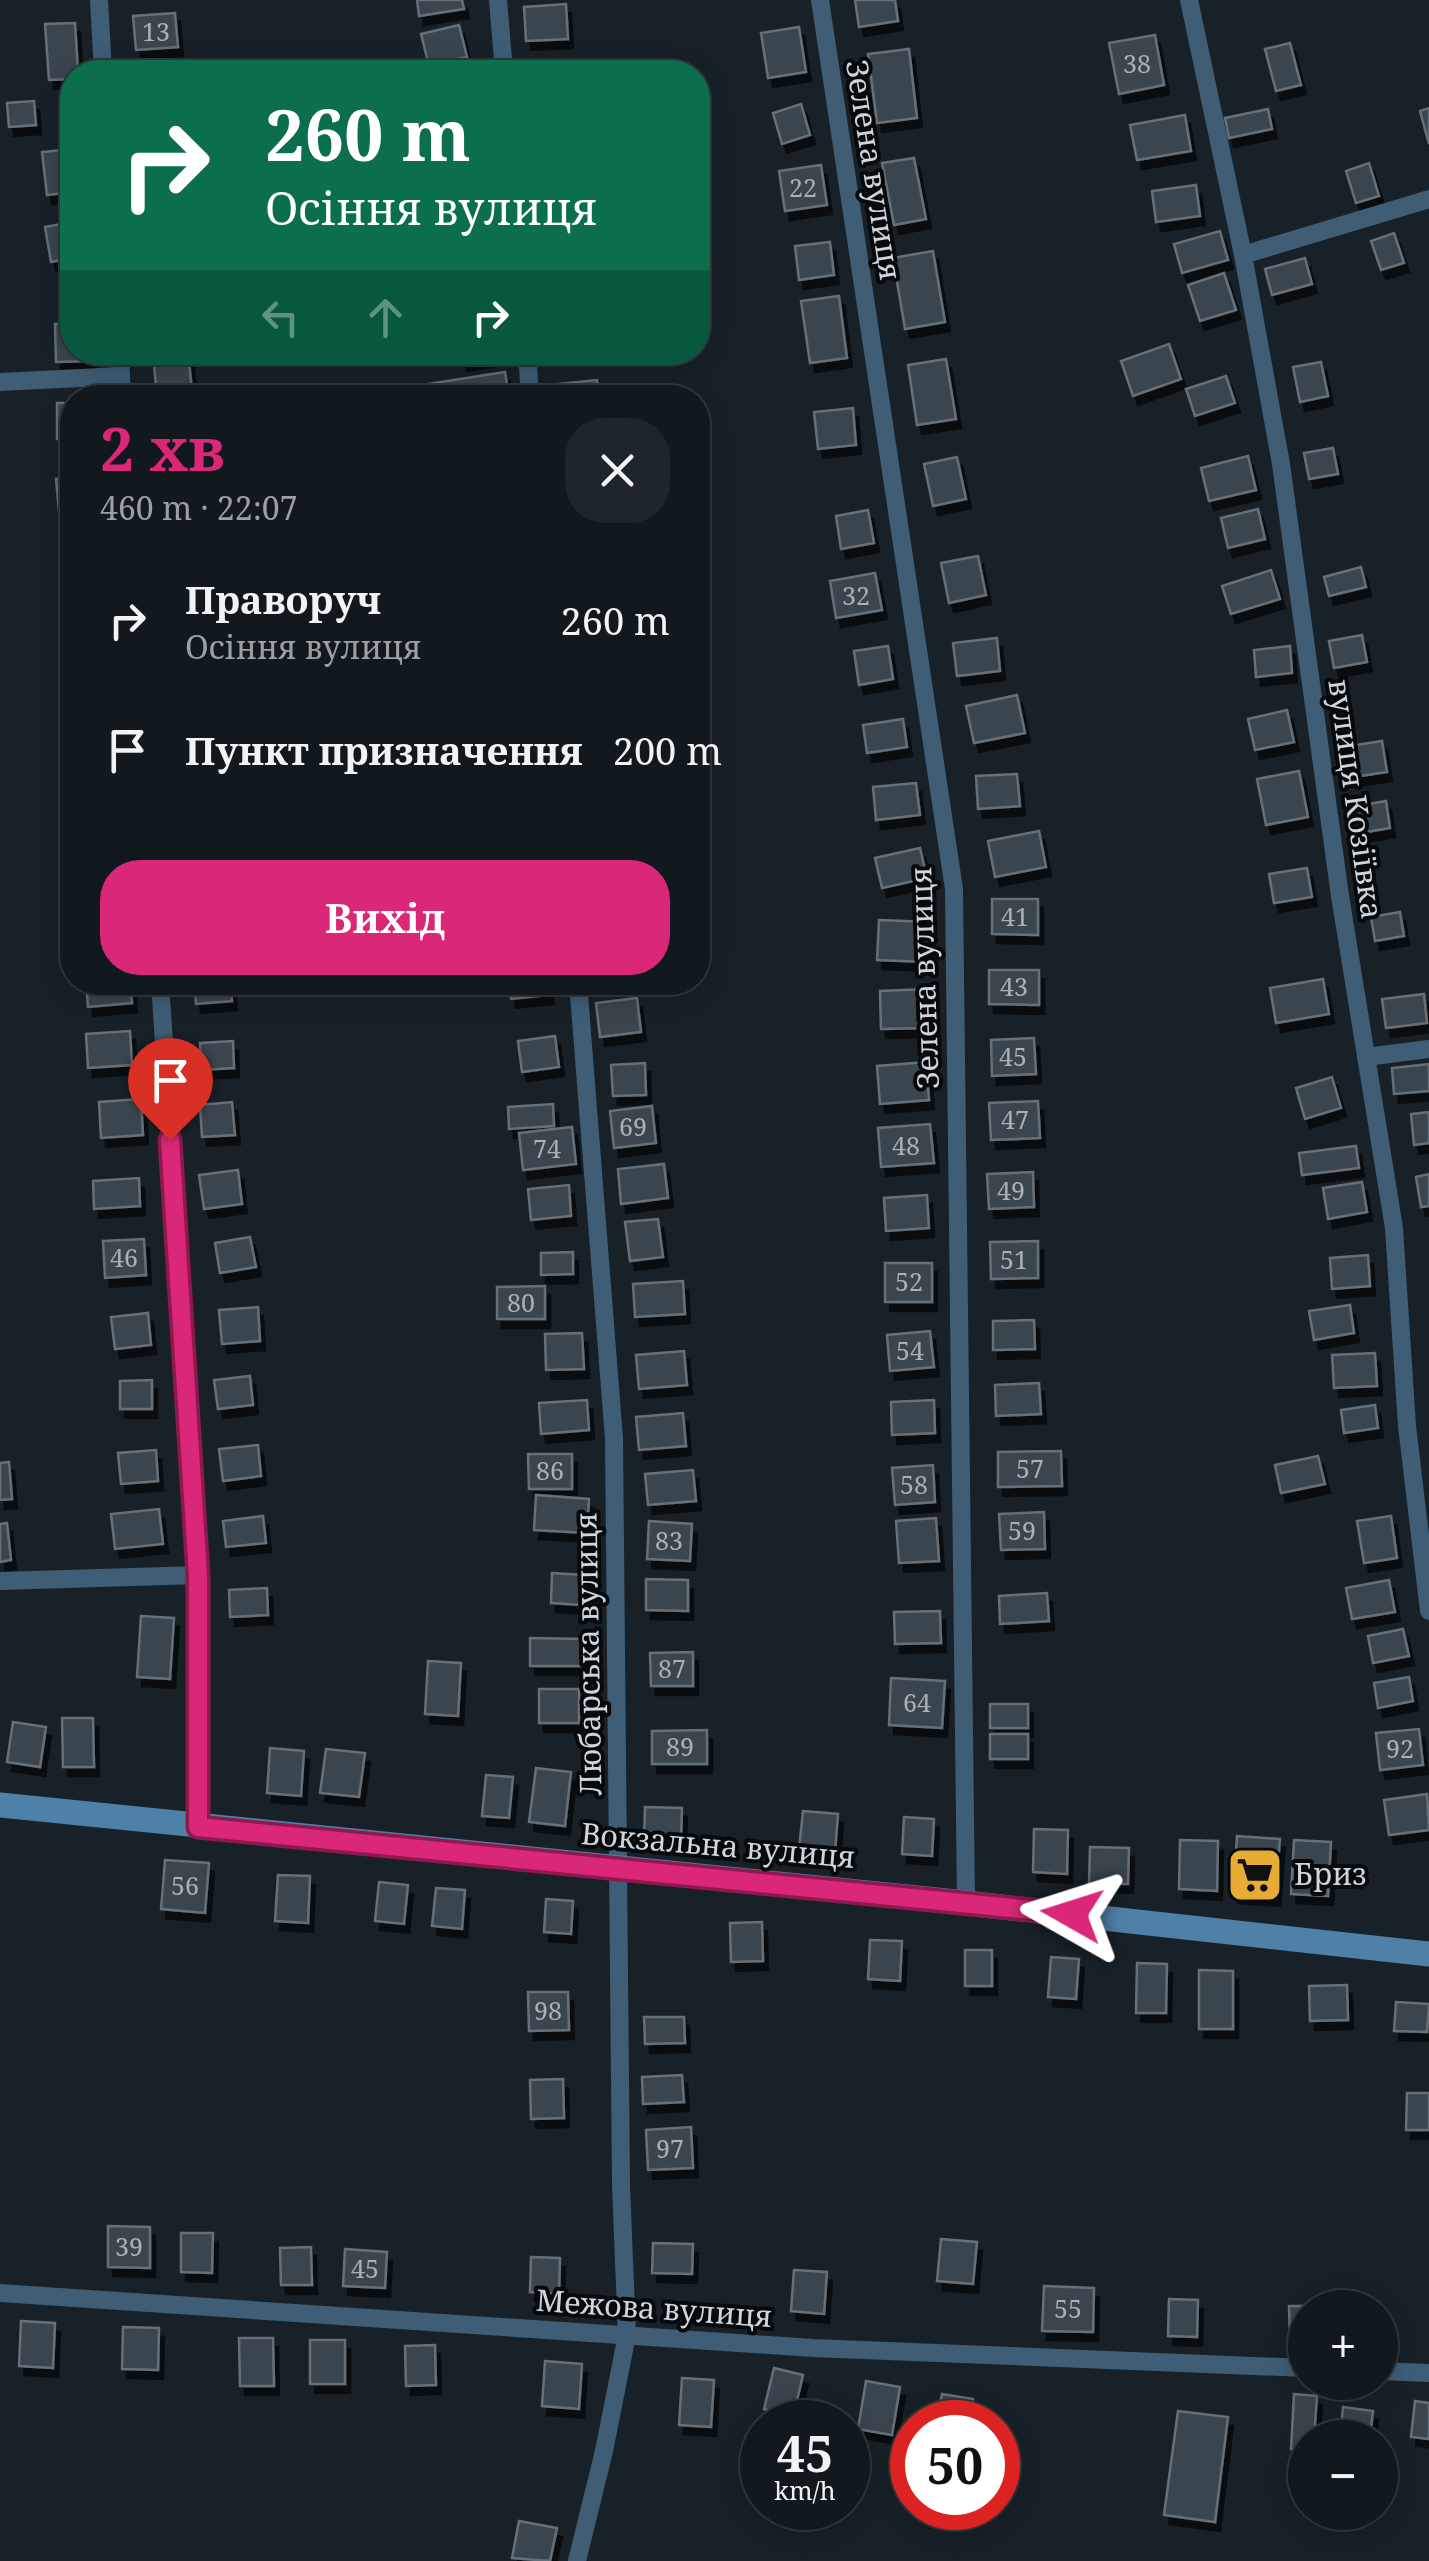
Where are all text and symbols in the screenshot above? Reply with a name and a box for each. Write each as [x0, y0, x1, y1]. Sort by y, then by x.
house number: 13 [142, 14, 170, 48]
house number: 38 [1123, 46, 1151, 80]
street label: Зелена вулиця [837, 57, 912, 283]
text: 260 m [265, 86, 471, 182]
icon: right [100, 100, 230, 230]
house number: 22 [789, 170, 817, 204]
text: Осіння вулиця [265, 177, 597, 238]
icon: left [253, 290, 308, 345]
icon: ahead [358, 290, 413, 345]
icon: right [463, 290, 518, 345]
text: 2 хв [100, 407, 225, 489]
button: close [565, 418, 670, 523]
text: 460 m · 22:07 [100, 486, 298, 529]
text: Праворуч [185, 573, 381, 625]
house number: 32 [842, 578, 870, 612]
icon: right [100, 593, 155, 648]
text: 260 m [560, 594, 670, 646]
text: Осіння вулиця [185, 625, 421, 668]
street label: вулиця Козіївка [1319, 676, 1394, 921]
icon: arrive [100, 723, 155, 778]
text: Пункт призначення [185, 724, 583, 776]
text: 200 m [613, 724, 722, 776]
button: Вихід [100, 860, 670, 975]
street label: Зелена вулиця [899, 866, 948, 1090]
house number: 41 [1001, 899, 1029, 933]
house number: 43 [1000, 969, 1028, 1003]
pin [128, 1038, 213, 1141]
house number: 45 [999, 1039, 1027, 1073]
icon: arrive [143, 1053, 198, 1108]
house number: 47 [1001, 1102, 1029, 1136]
house number: 69 [619, 1109, 647, 1143]
house number: 48 [892, 1128, 920, 1162]
house number: 74 [533, 1131, 561, 1165]
house number: 49 [997, 1173, 1025, 1207]
house number: 46 [110, 1240, 138, 1274]
house number: 51 [1000, 1242, 1028, 1276]
house number: 52 [895, 1264, 923, 1298]
house number: 80 [507, 1285, 535, 1319]
house number: 54 [896, 1333, 924, 1367]
house number: 57 [1016, 1451, 1044, 1485]
house number: 86 [536, 1453, 564, 1487]
house number: 58 [900, 1467, 928, 1501]
street label: Любарська вулиця [565, 1512, 610, 1796]
house number: 59 [1008, 1513, 1036, 1547]
house number: 83 [655, 1523, 683, 1557]
house number: 87 [658, 1651, 686, 1685]
house number: 64 [903, 1685, 931, 1719]
house number: 89 [666, 1729, 694, 1763]
house number: 92 [1386, 1731, 1414, 1765]
street label: Вокзальна вулиця [579, 1812, 857, 1877]
supermarket icon: Бриз [1225, 1845, 1285, 1905]
place label: Бриз [1294, 1853, 1366, 1894]
position arrow [1020, 1862, 1124, 1966]
house number: 56 [171, 1868, 199, 1902]
house number: 98 [534, 1993, 562, 2027]
house number: 97 [656, 2131, 684, 2165]
house number: 39 [115, 2229, 143, 2263]
house number: 45 [351, 2251, 379, 2285]
street label: Межова вулиця [535, 2279, 774, 2336]
map controls [1288, 2290, 1398, 2530]
button: + [1288, 2290, 1398, 2400]
house number: 55 [1054, 2291, 1082, 2325]
speed limit sign: 50 [890, 2400, 1020, 2530]
text: 45 [777, 2419, 833, 2487]
button: − [1288, 2420, 1398, 2530]
text: km/h [774, 2473, 836, 2507]

